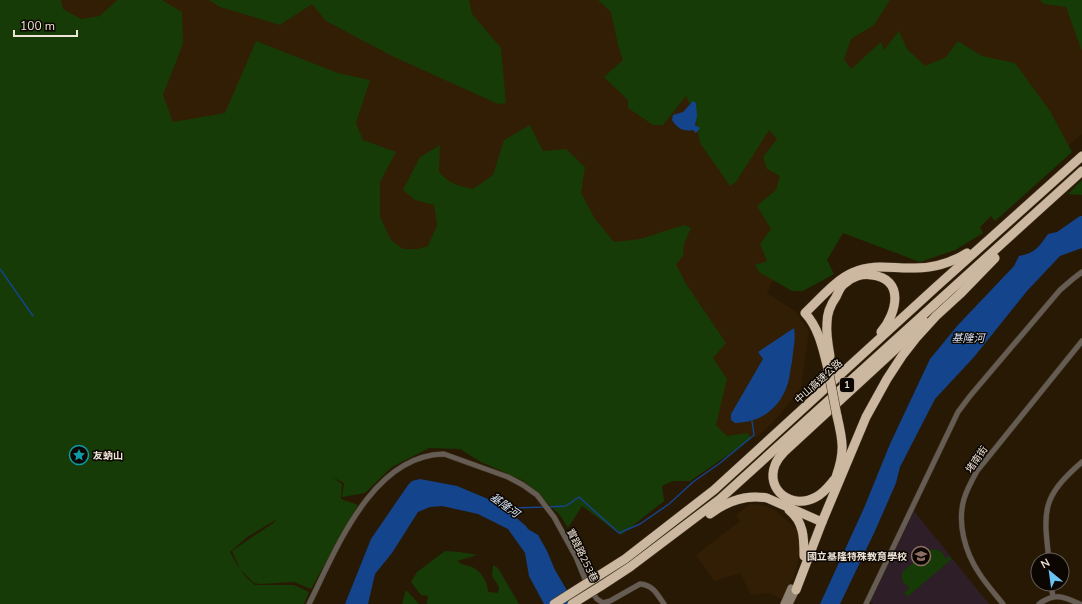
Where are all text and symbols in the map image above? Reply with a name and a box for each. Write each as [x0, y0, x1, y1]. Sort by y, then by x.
scale bar [14, 12, 77, 38]
text: 100 m [20, 18, 55, 34]
water label: 基隆河 [952, 331, 986, 346]
street label: 中山高速公路 [792, 356, 846, 407]
road number: 1 [840, 378, 854, 392]
street label: 堵南街 [962, 443, 991, 476]
place icon: 友蚋山 [68, 444, 90, 466]
place label: 友蚋山 [93, 449, 123, 463]
water label: 基隆河 [487, 490, 524, 522]
street label: 實踐路253巷 [563, 526, 601, 585]
school or university icon: 國立基隆特殊教育學校 [910, 545, 932, 567]
place label: 國立基隆特殊教育學校 [807, 550, 907, 564]
north arrow [1030, 552, 1070, 592]
text: N [1038, 555, 1053, 572]

